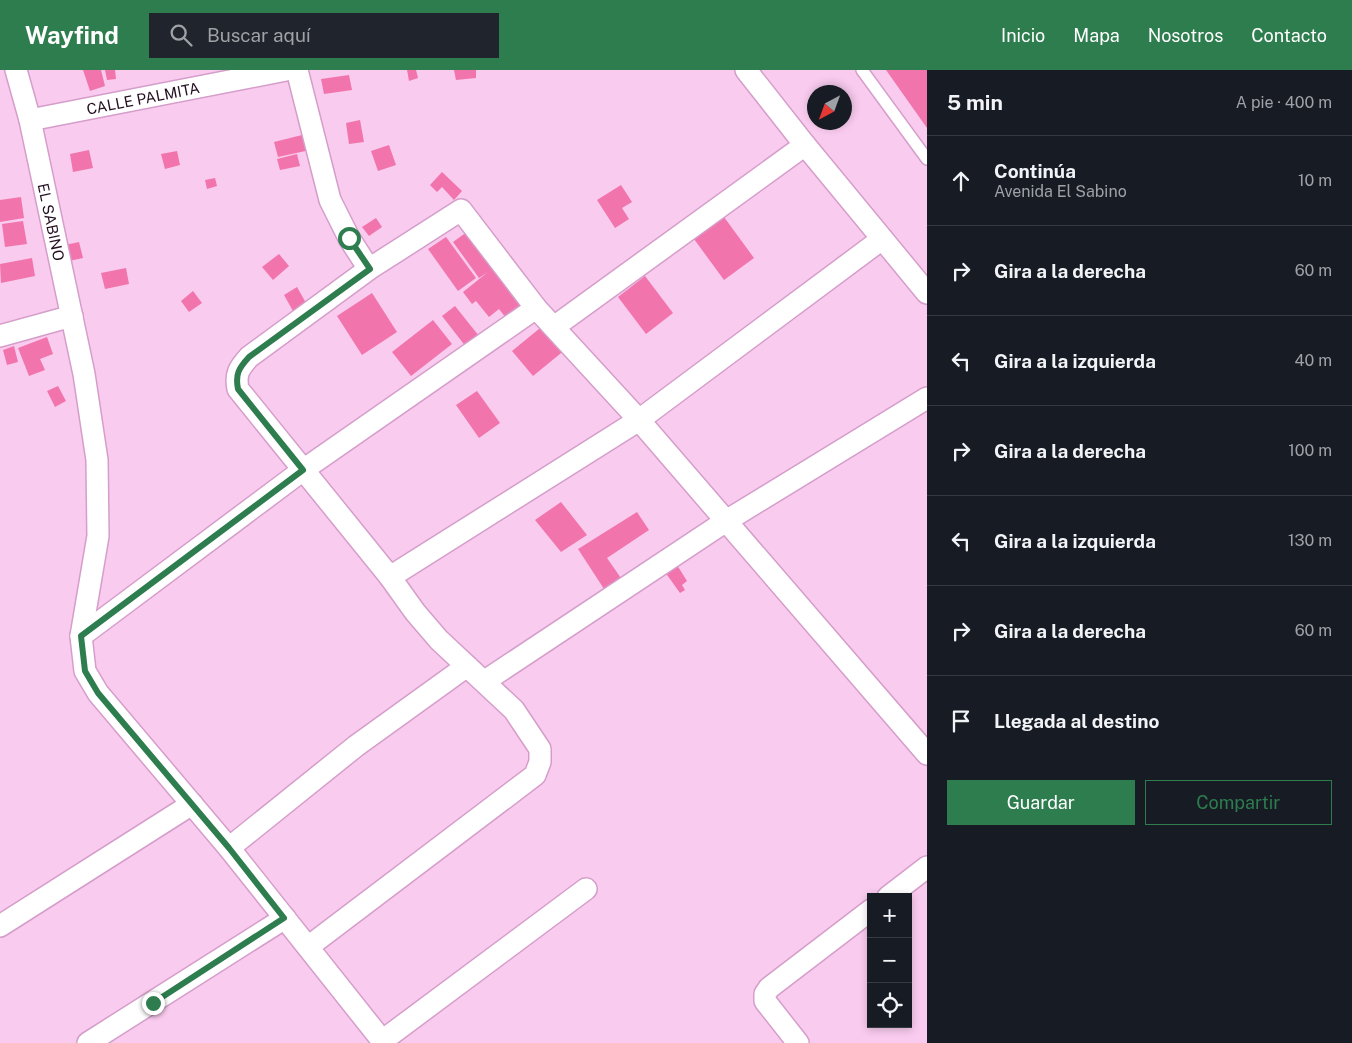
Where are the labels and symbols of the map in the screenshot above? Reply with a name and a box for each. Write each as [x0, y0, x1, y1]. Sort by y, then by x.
street label: CALLE PALMITA [85, 79, 201, 117]
north arrow [807, 85, 852, 130]
street label: EL SABINO [35, 181, 68, 262]
route start [338, 227, 361, 250]
route end [142, 992, 165, 1015]

